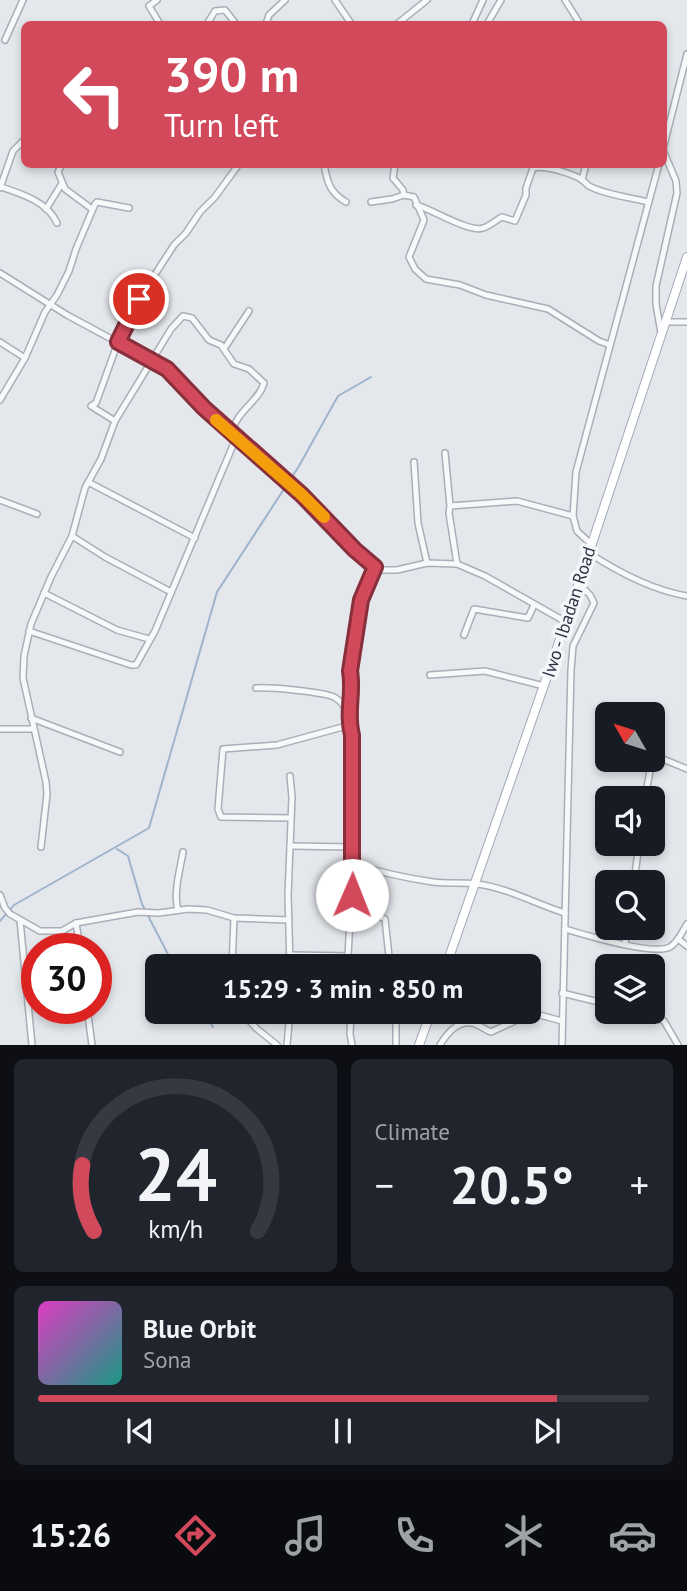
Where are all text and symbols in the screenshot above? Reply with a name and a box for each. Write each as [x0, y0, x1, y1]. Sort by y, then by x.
text: 390 m [164, 42, 299, 106]
icon: left [49, 49, 140, 140]
text: Turn left [164, 104, 279, 146]
pin [109, 269, 169, 329]
icon: arrive [120, 280, 158, 318]
street label: Iwo - Ibadan Road [537, 543, 601, 680]
north arrow [595, 702, 665, 772]
map controls [595, 702, 665, 1024]
button: sound [595, 786, 665, 856]
position arrow [315, 858, 389, 932]
button: search [595, 870, 665, 940]
speed limit sign: 30 [21, 933, 112, 1024]
button: layers [595, 954, 665, 1024]
text: 15:29 · 3 min · 850 m [223, 972, 463, 1005]
text: Climate [375, 1117, 450, 1146]
text: 24 [134, 1128, 217, 1222]
text: 20.5° [450, 1151, 574, 1218]
text: − [375, 1160, 394, 1209]
text: + [630, 1160, 649, 1209]
text: km/h [148, 1213, 203, 1245]
text: Blue Orbit [143, 1312, 256, 1345]
text: Sona [143, 1345, 192, 1374]
icon: previous [121, 1412, 159, 1450]
icon: pause [324, 1412, 362, 1450]
icon: next [528, 1412, 566, 1450]
icon: directions [171, 1511, 220, 1560]
icon: music [281, 1511, 330, 1560]
icon: phone [390, 1511, 439, 1560]
icon: climate [499, 1511, 548, 1560]
icon: car [608, 1511, 657, 1560]
text: 15:26 [30, 1514, 111, 1556]

